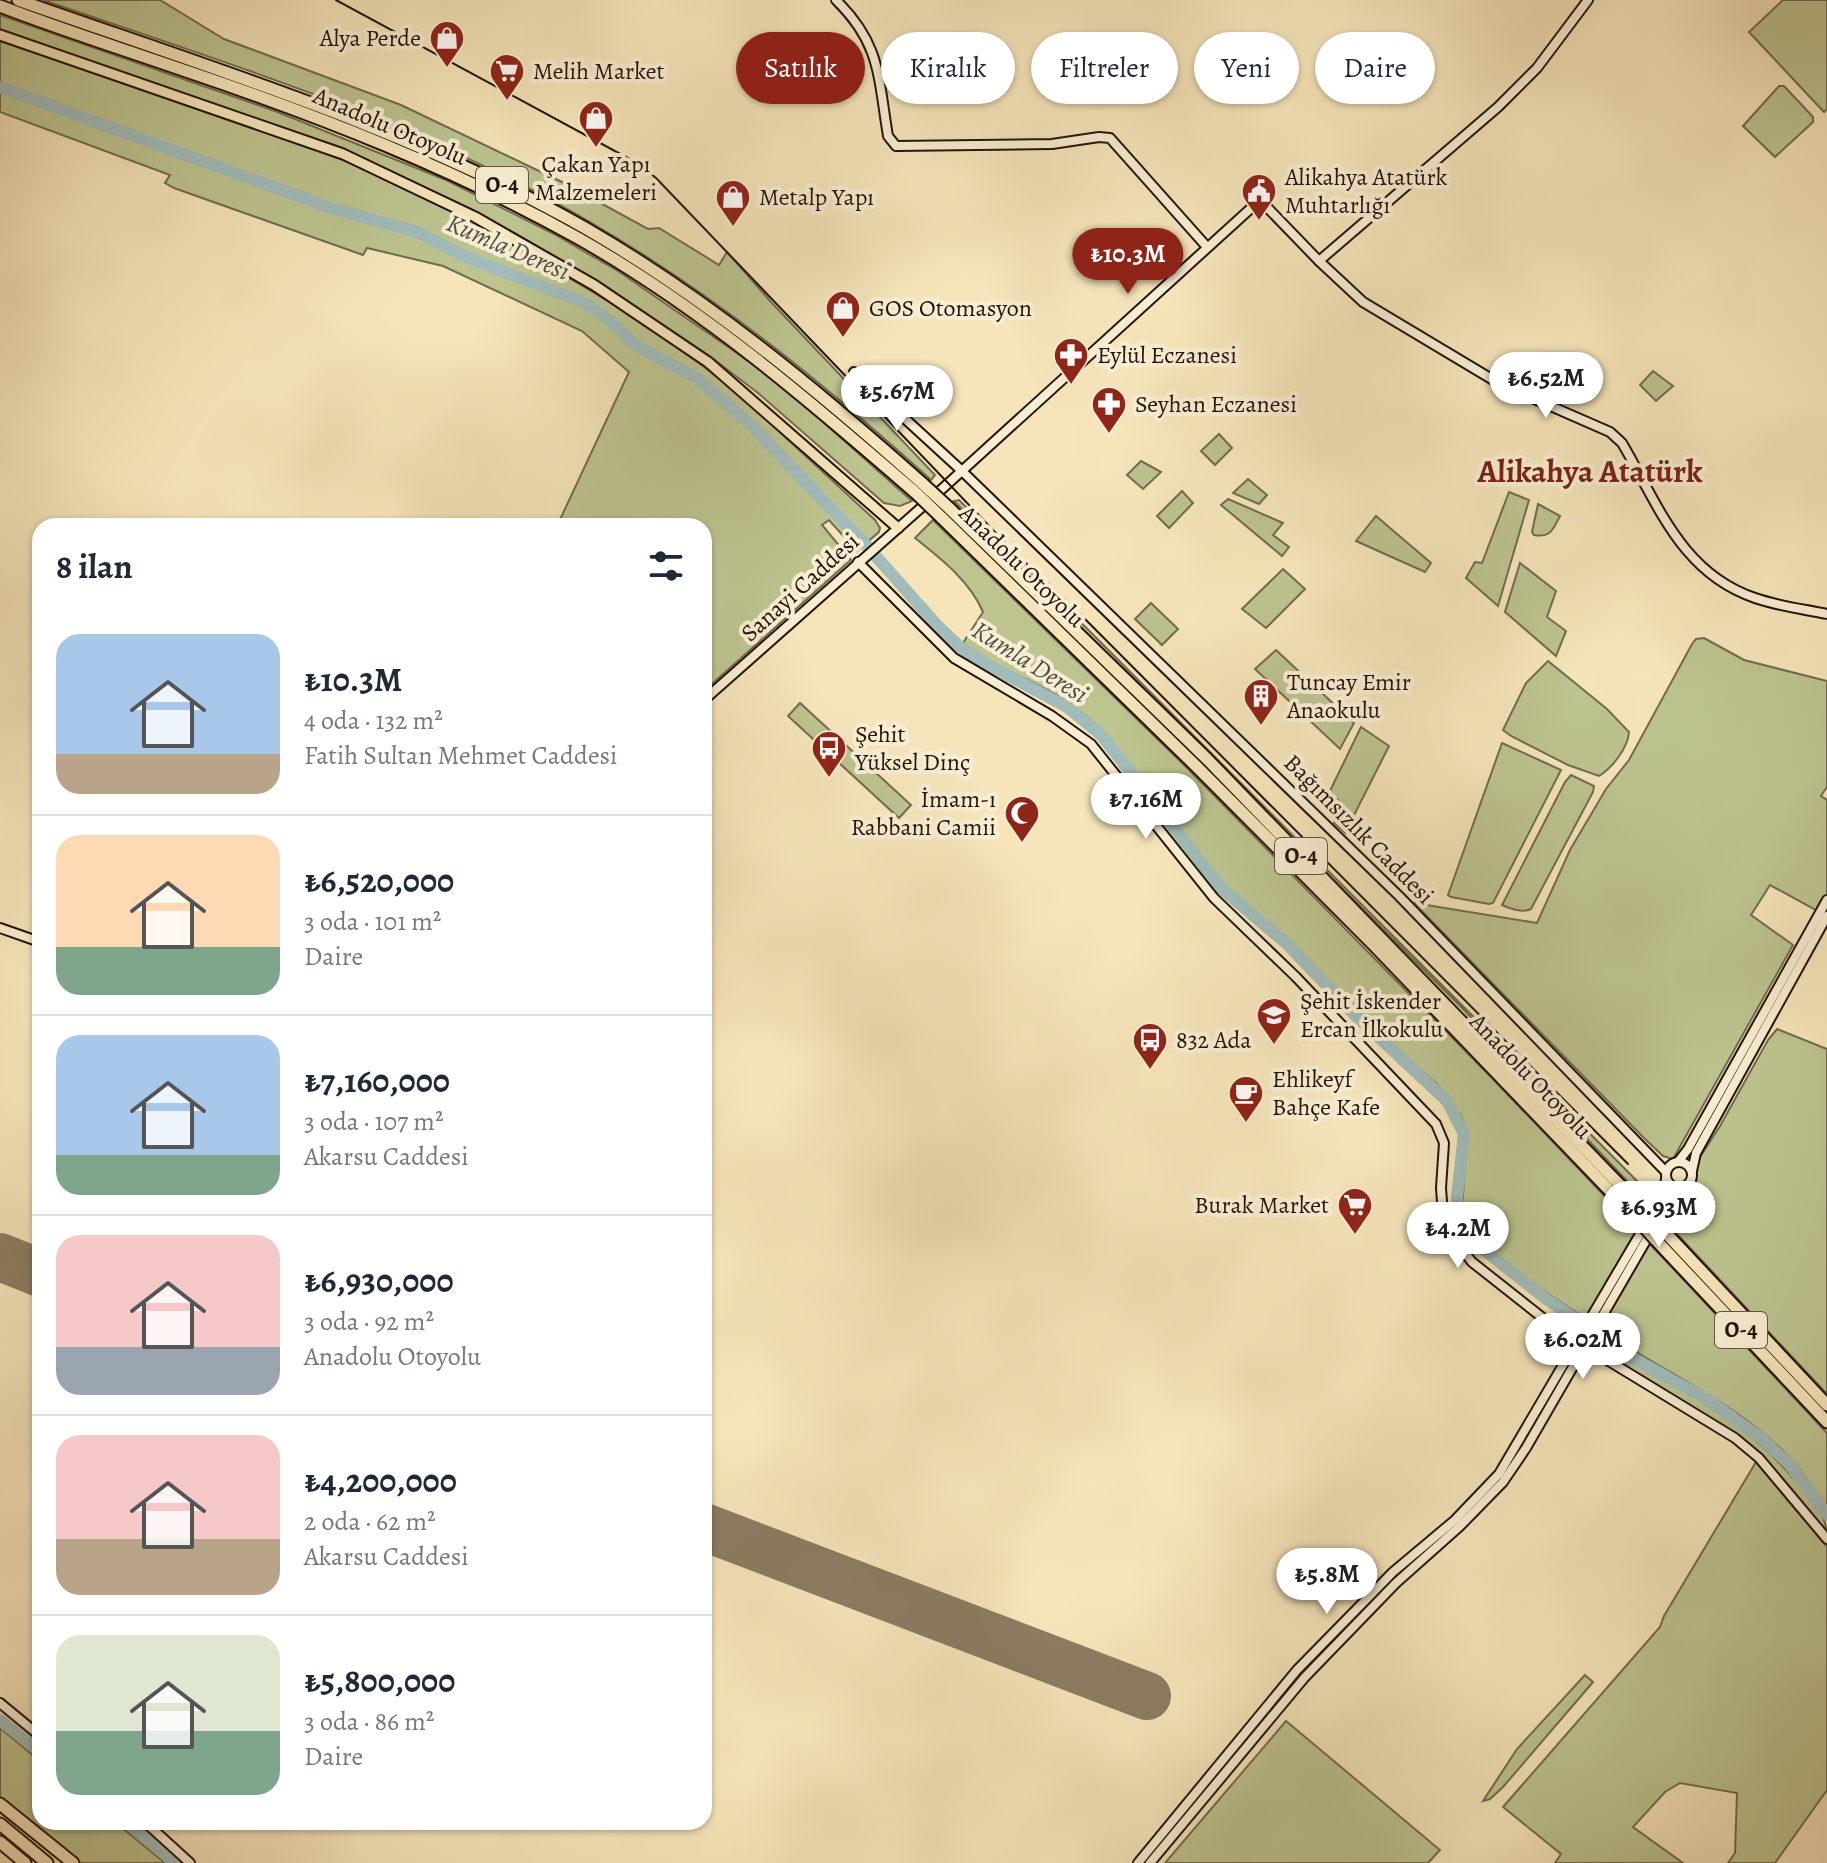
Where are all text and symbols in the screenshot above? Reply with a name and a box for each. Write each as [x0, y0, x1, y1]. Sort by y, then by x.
shop icon: Alya Perde [428, 19, 466, 69]
place label: Alya Perde [319, 22, 421, 54]
chip: Satılık [736, 32, 865, 104]
chip: Kiralık [881, 32, 1015, 104]
chip: Filtreler [1031, 32, 1178, 104]
chip: Yeni [1194, 32, 1299, 104]
chip: Daire [1315, 32, 1435, 104]
supermarket icon: Melih Market [488, 52, 526, 102]
place label: Melih Market [533, 55, 664, 87]
street label: Anadolu Otoyolu [308, 79, 472, 173]
shop icon: Çakan Yapı Malzemeleri [577, 99, 615, 149]
place label: Çakan Yapı Malzemeleri [535, 148, 657, 208]
place label: Alikahya Atatürk Muhtarlığı [1284, 161, 1448, 221]
road number: O-4 [476, 167, 528, 203]
public building icon: Alikahya Atatürk Muhtarlığı [1240, 172, 1278, 222]
shop icon: Metalp Yapı [714, 178, 752, 228]
place label: Metalp Yapı [759, 181, 874, 213]
water label: Kumla Deresi [441, 205, 575, 289]
pin: ₺10.3M [1063, 228, 1193, 296]
text: ₺10.3M [1090, 236, 1166, 271]
shop icon: GOS Otomasyon [824, 289, 862, 339]
place label: GOS Otomasyon [869, 292, 1032, 324]
pharmacy icon: Eylül Eczanesi [1052, 336, 1090, 386]
place label: Eylül Eczanesi [1097, 339, 1237, 371]
pin: ₺6.52M [1481, 352, 1611, 420]
text: ₺6.52M [1507, 360, 1585, 395]
pin: ₺5.67M [832, 365, 962, 433]
text: ₺5.67M [859, 373, 935, 408]
pharmacy icon: Seyhan Eczanesi [1090, 385, 1128, 435]
place label: Seyhan Eczanesi [1135, 388, 1297, 420]
district label: Alikahya Atatürk [1477, 449, 1703, 493]
street label: Anadolu Otoyolu [951, 497, 1092, 634]
street label: Sanayi Caddesi [734, 525, 866, 649]
text: 8 ilan [56, 543, 133, 590]
icon: filters [644, 544, 688, 588]
water label: Kumla Deresi [965, 613, 1095, 711]
text: ₺10.3M [304, 656, 402, 703]
icon: home [120, 666, 216, 762]
place label: Tuncay Emir Anaokulu [1286, 666, 1411, 726]
building icon: Tuncay Emir Anaokulu [1242, 677, 1280, 727]
text: 4 oda · 132 m² [304, 703, 443, 738]
place label: Şehit Yüksel Dinç [854, 718, 970, 778]
bus stop icon: Şehit Yüksel Dinç [810, 729, 848, 779]
text: Fatih Sultan Mehmet Caddesi [304, 738, 617, 773]
street label: Bağımsızlık Caddesi [1277, 747, 1441, 911]
pin: ₺7.16M [1081, 773, 1211, 841]
text: ₺7.16M [1109, 781, 1183, 816]
place label: İmam-ı Rabbani Camii [851, 783, 996, 843]
mosque icon: İmam-ı Rabbani Camii [1003, 794, 1041, 844]
road number: O-4 [1275, 838, 1327, 874]
text: ₺6,520,000 [304, 857, 454, 904]
icon: home [120, 867, 216, 963]
text: 3 oda · 101 m² [304, 904, 441, 939]
text: Daire [304, 939, 363, 974]
place label: Şehit İskender Ercan İlkokulu [1300, 985, 1443, 1045]
school or university icon: Şehit İskender Ercan İlkokulu [1255, 996, 1293, 1046]
street label: Anadolu Otoyolu [1462, 1005, 1599, 1146]
bus stop icon: 832 Ada [1131, 1021, 1169, 1071]
place label: 832 Ada [1176, 1024, 1252, 1056]
text: ₺7,160,000 [304, 1057, 450, 1104]
place label: Ehlikeyf Bahçe Kafe [1272, 1063, 1380, 1123]
icon: home [120, 1067, 216, 1163]
cafe icon: Ehlikeyf Bahçe Kafe [1227, 1074, 1265, 1124]
text: 3 oda · 107 m² [304, 1104, 443, 1139]
text: Akarsu Caddesi [304, 1139, 469, 1174]
pin: ₺6.93M [1594, 1181, 1724, 1249]
supermarket icon: Burak Market [1336, 1186, 1374, 1236]
place label: Burak Market [1194, 1189, 1329, 1221]
text: ₺6.93M [1620, 1189, 1698, 1224]
pin: ₺4.2M [1402, 1202, 1514, 1270]
text: ₺4.2M [1425, 1210, 1491, 1245]
text: ₺6,930,000 [304, 1257, 454, 1304]
icon: home [120, 1267, 216, 1363]
text: 3 oda · 92 m² [304, 1304, 434, 1339]
road number: O-4 [1715, 1312, 1767, 1348]
pin: ₺6.02M [1518, 1313, 1648, 1381]
text: ₺6.02M [1543, 1321, 1623, 1356]
text: Anadolu Otoyolu [304, 1339, 481, 1374]
text: ₺4,200,000 [304, 1457, 457, 1504]
icon: home [120, 1467, 216, 1563]
text: 2 oda · 62 m² [304, 1504, 436, 1539]
text: Akarsu Caddesi [304, 1539, 469, 1574]
pin: ₺5.8M [1271, 1548, 1383, 1616]
text: ₺5.8M [1294, 1556, 1360, 1591]
text: ₺5,800,000 [304, 1657, 455, 1704]
icon: home [120, 1667, 216, 1763]
text: 3 oda · 86 m² [304, 1704, 434, 1739]
text: Daire [304, 1739, 363, 1774]

